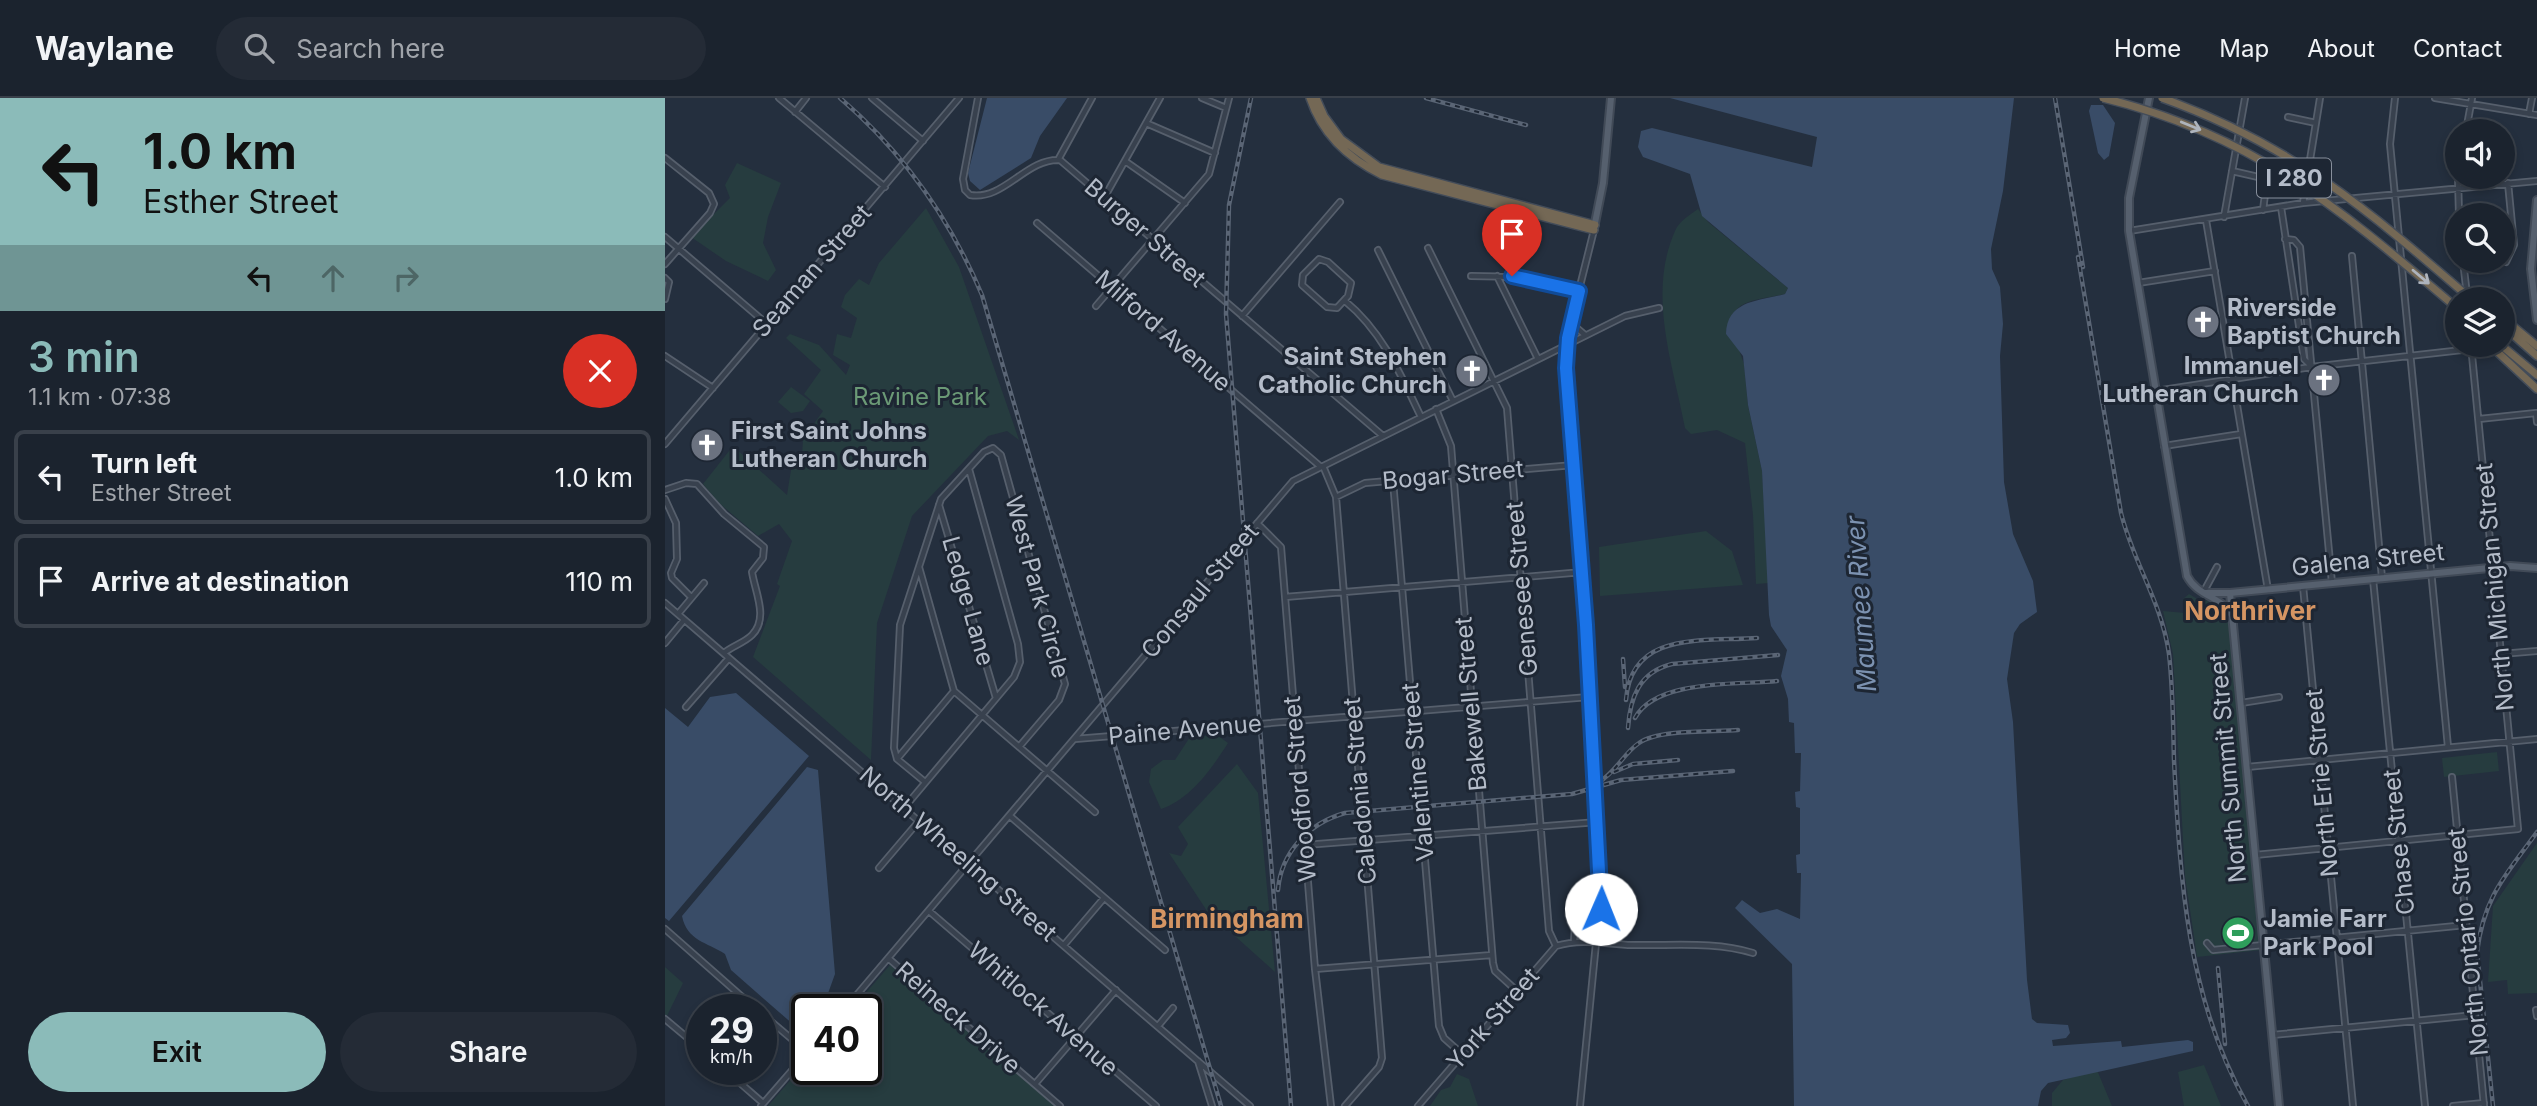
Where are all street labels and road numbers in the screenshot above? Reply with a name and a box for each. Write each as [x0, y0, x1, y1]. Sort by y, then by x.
road number: I 280 [2257, 158, 2331, 198]
street label: Burger Street [1079, 172, 1212, 293]
street label: Seaman Street [746, 198, 877, 343]
street label: Milford Avenue [1090, 264, 1237, 397]
street label: Bogar Street [1381, 454, 1525, 495]
street label: North Michigan Street [2469, 462, 2520, 712]
street label: West Park Circle [999, 493, 1076, 681]
street label: Genesee Street [1499, 500, 1544, 678]
street label: Consaul Street [1135, 517, 1264, 664]
street label: Ledge Lane [936, 533, 1001, 669]
street label: Galena Street [2290, 537, 2446, 582]
street label: Bakewell Street [1448, 616, 1493, 792]
street label: North Summit Street [2203, 652, 2252, 884]
street label: Valentine Street [1395, 681, 1440, 863]
street label: North Erie Street [2299, 688, 2344, 878]
street label: Woodford Street [1277, 695, 1322, 883]
street label: Caledonia Street [1337, 696, 1382, 886]
street label: Paine Avenue [1107, 708, 1263, 751]
street label: North Wheeling Street [854, 760, 1063, 947]
street label: Chase Street [2376, 768, 2421, 916]
street label: North Ontario Street [2441, 827, 2494, 1057]
street label: Whitlock Avenue [962, 935, 1124, 1082]
street label: Reineck Drive [890, 955, 1027, 1080]
street label: York Street [1440, 962, 1545, 1076]

